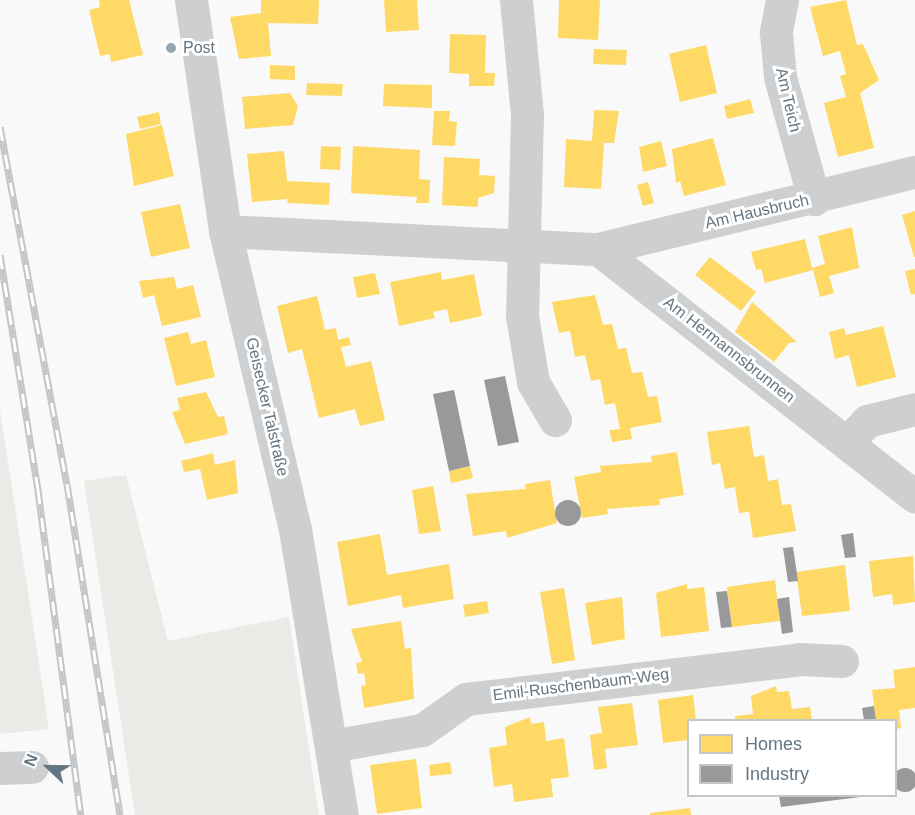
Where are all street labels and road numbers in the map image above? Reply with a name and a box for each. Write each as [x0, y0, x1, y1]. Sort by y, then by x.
street label: Am Teich [771, 66, 805, 134]
street label: Am Hausbruch [703, 191, 811, 233]
street label: Am Hermannsbrunnen [660, 293, 798, 407]
street label: Geisecker Talstraße [242, 336, 292, 478]
street label: Emil-Ruschenbaum-Weg [492, 665, 670, 705]

